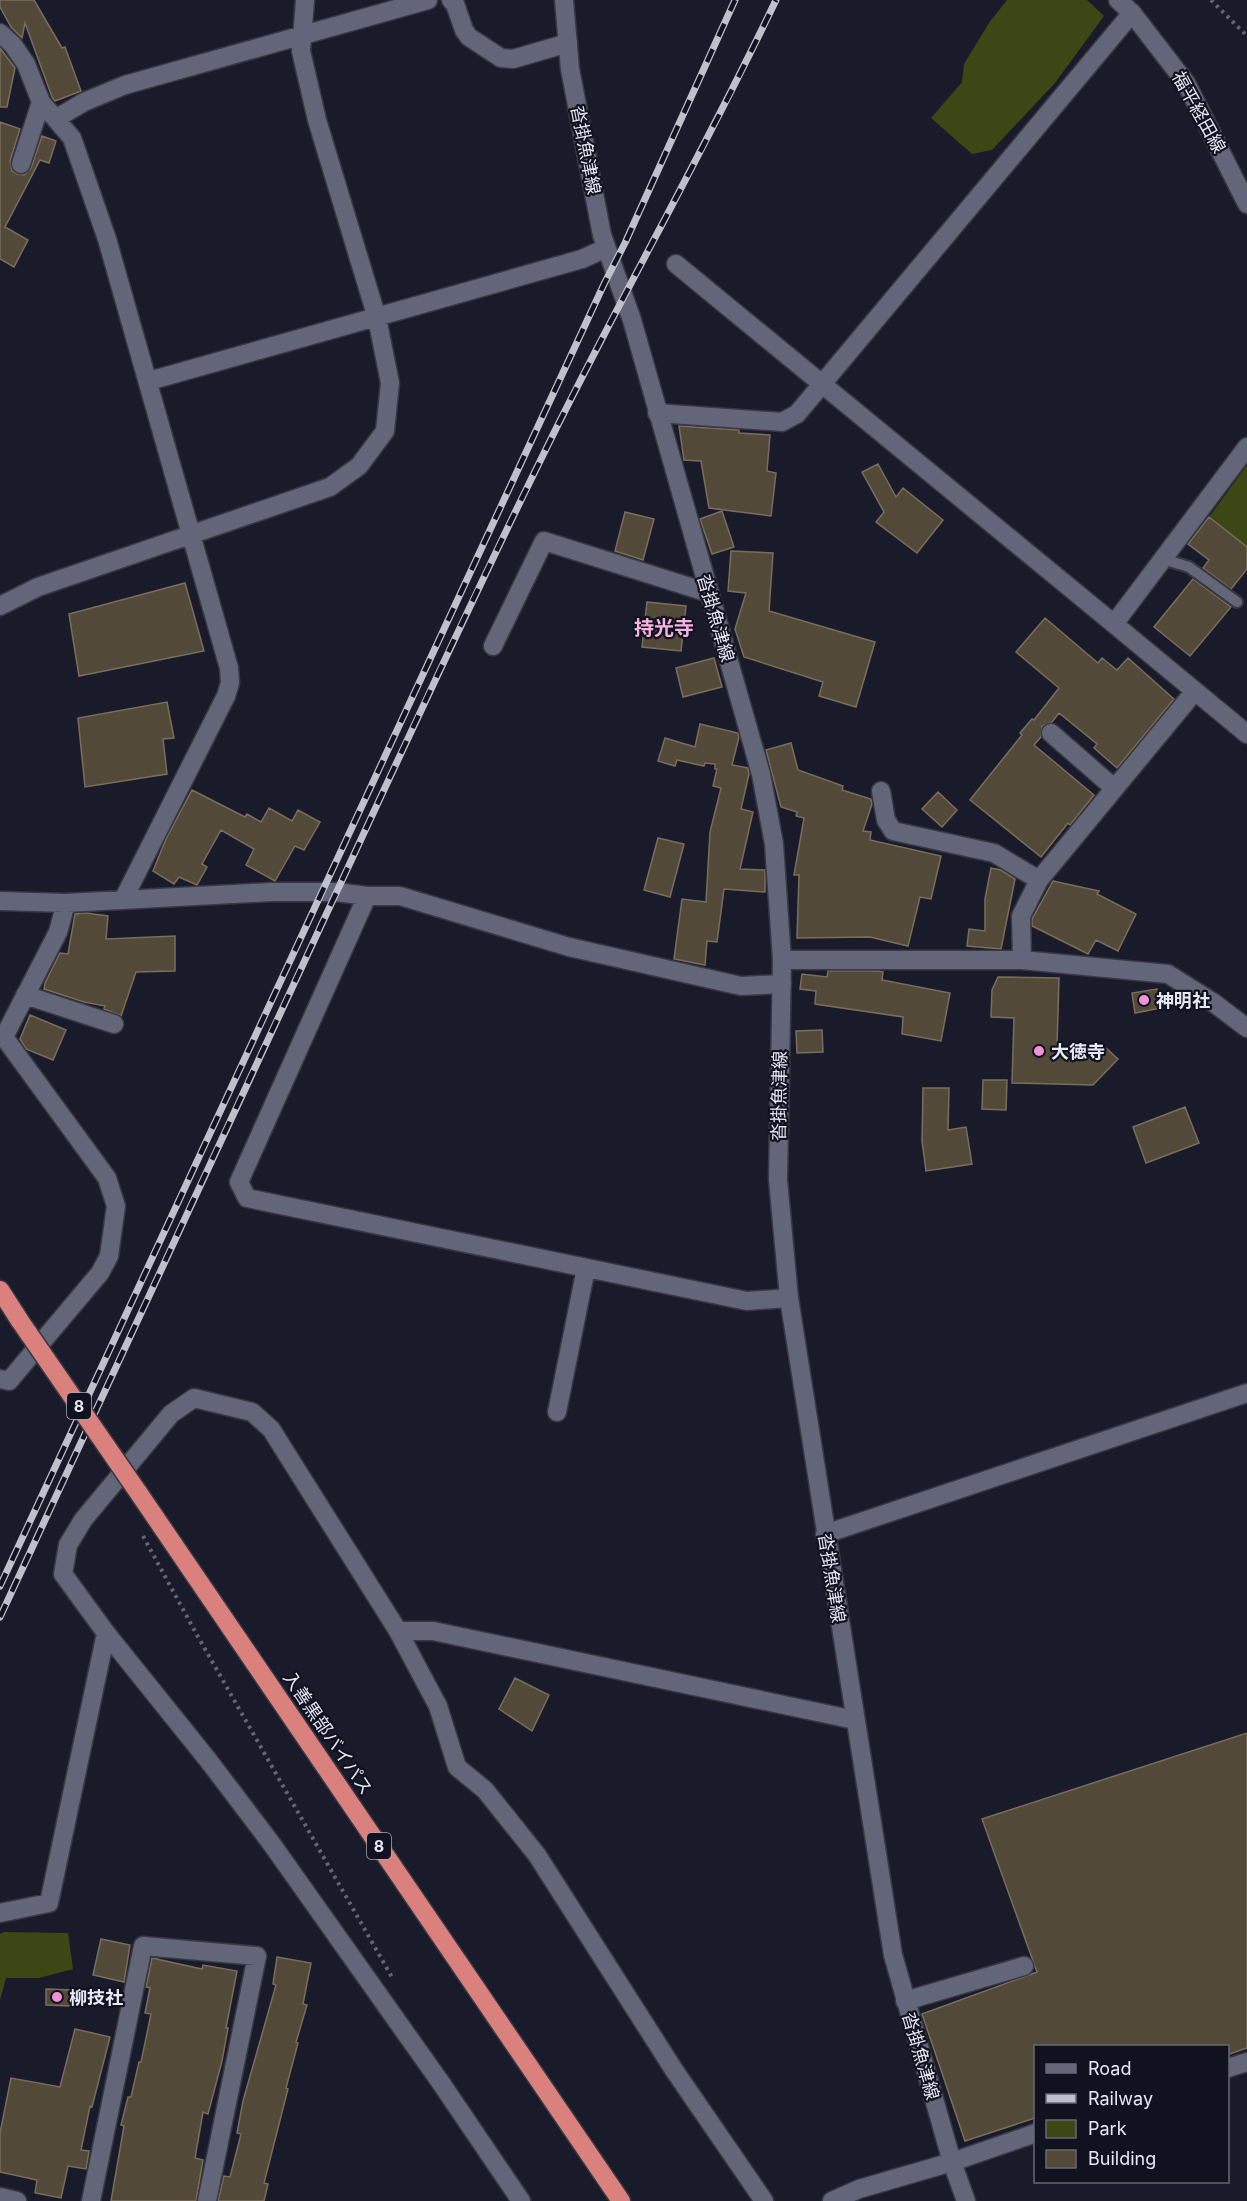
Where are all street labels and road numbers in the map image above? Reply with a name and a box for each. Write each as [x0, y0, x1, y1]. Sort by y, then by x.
street label: 福平経田線 [1168, 68, 1230, 156]
street label: 沓掛魚津線 [567, 104, 605, 196]
street label: 沓掛魚津線 [694, 572, 738, 664]
street label: 沓掛魚津線 [768, 1051, 790, 1141]
road number: 8 [67, 1393, 91, 1419]
street label: 沓掛魚津線 [815, 1532, 849, 1624]
street label: 入善黒部バイパス [279, 1668, 377, 1798]
road number: 8 [367, 1833, 391, 1859]
street label: 沓掛魚津線 [899, 2010, 943, 2102]

